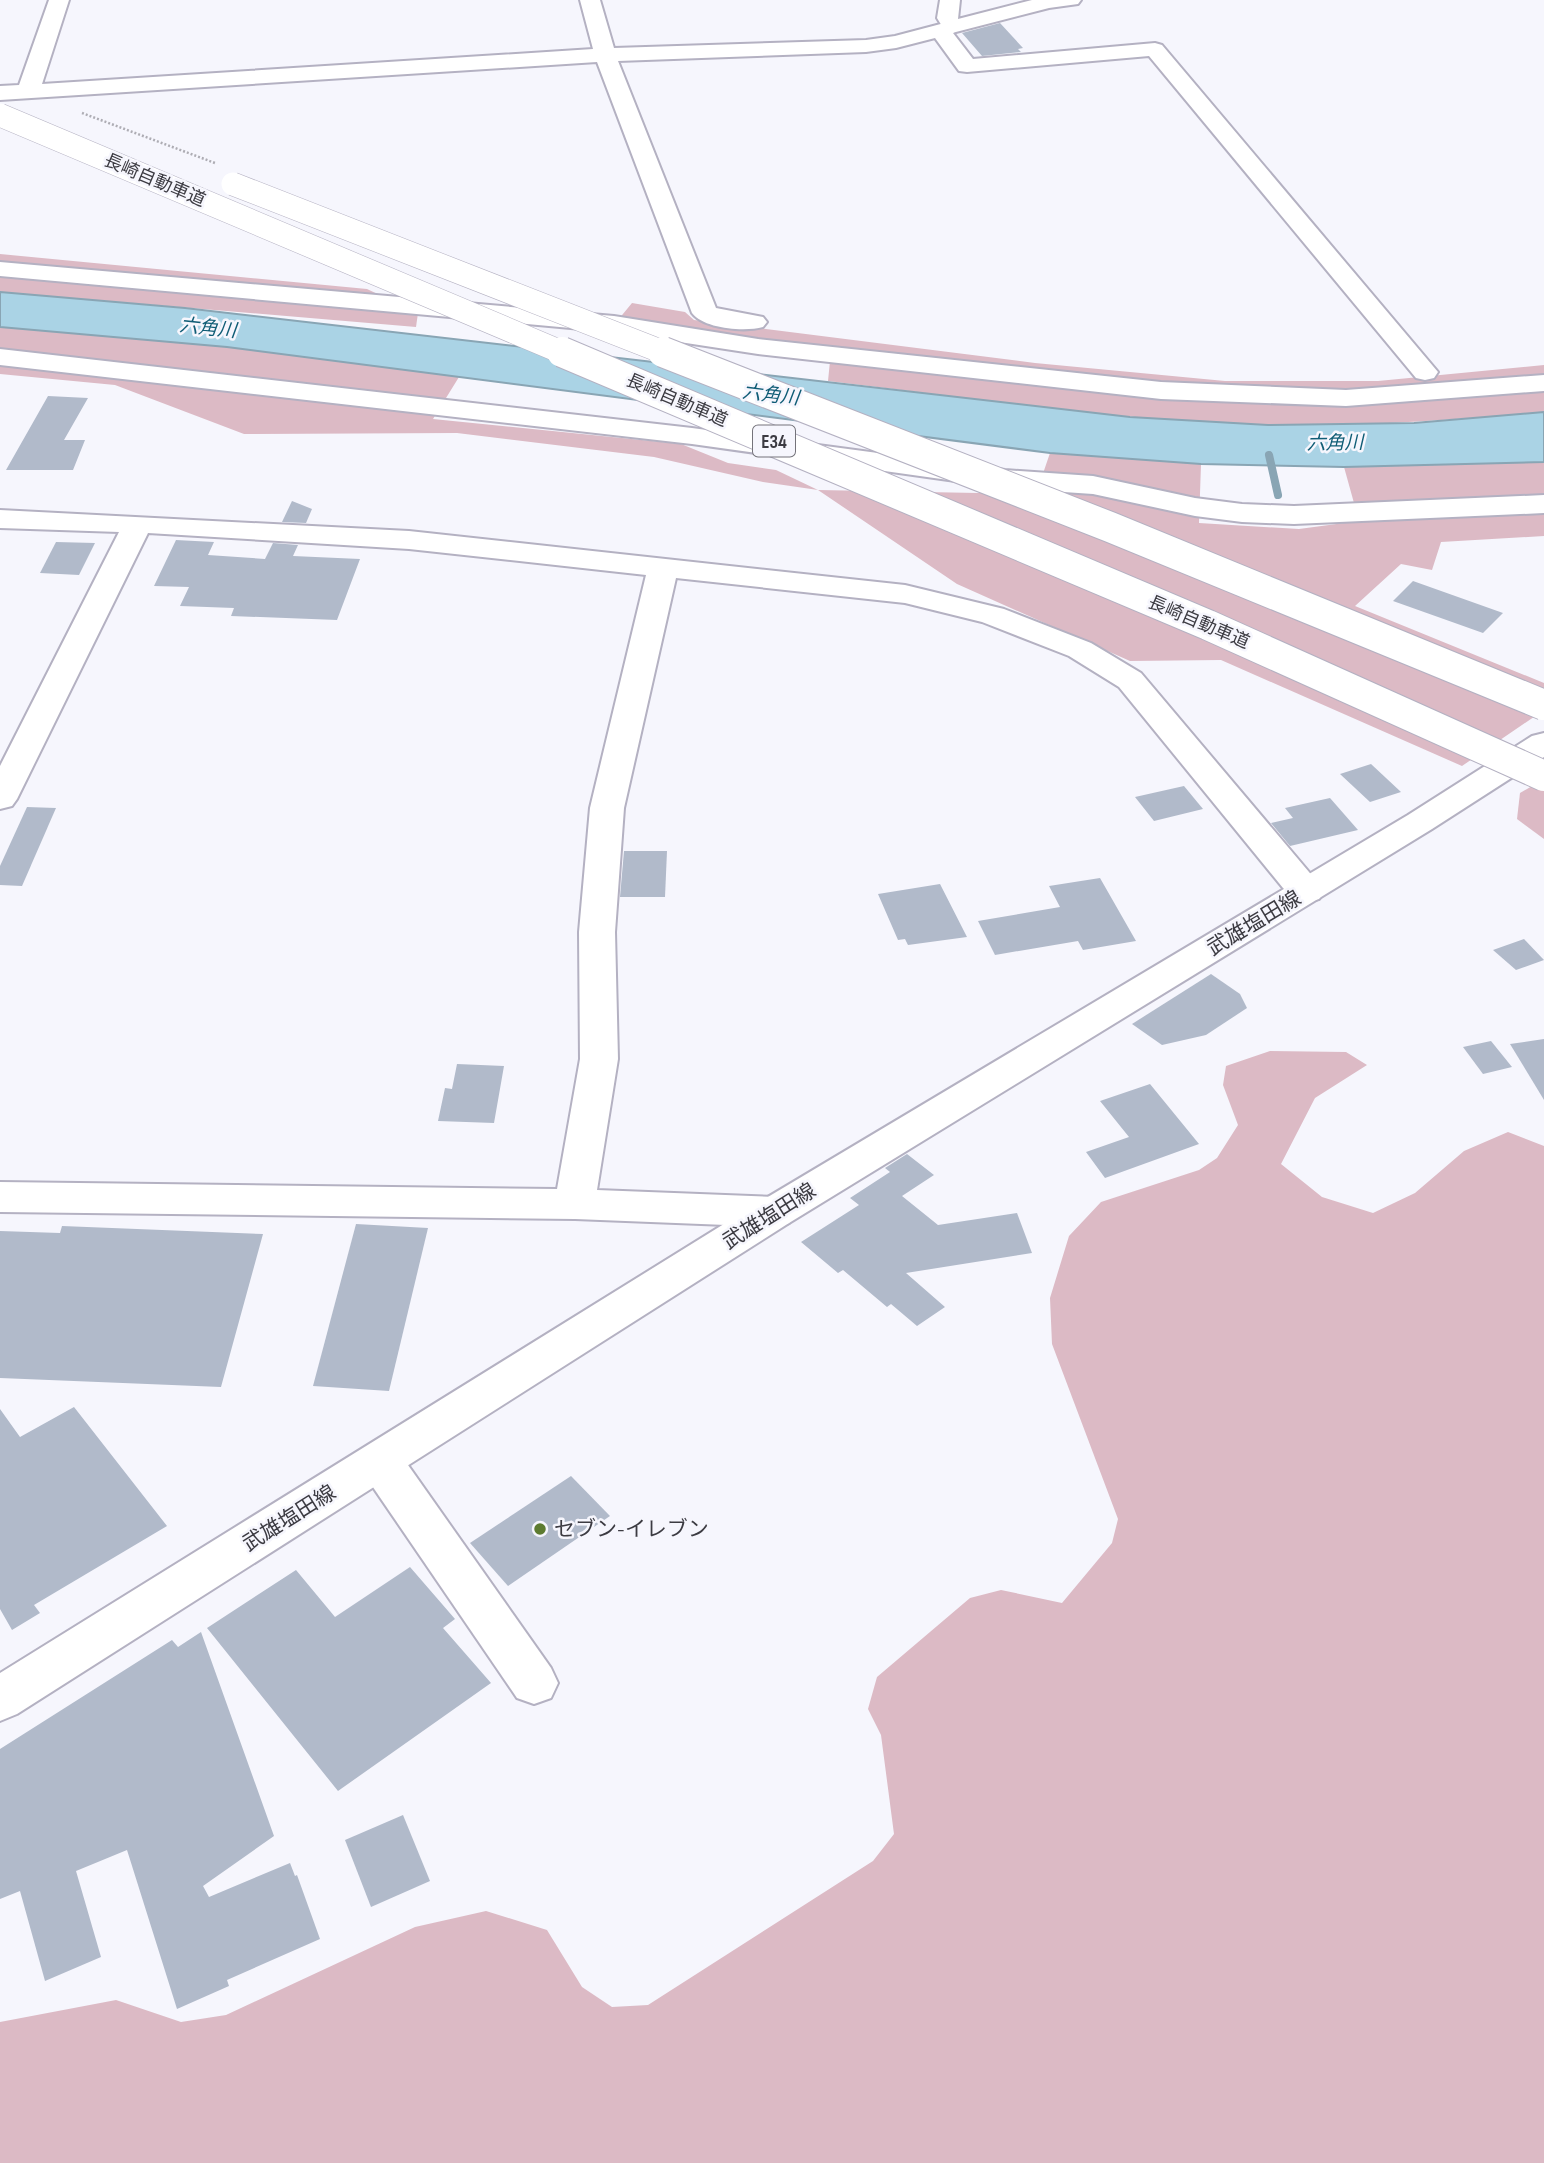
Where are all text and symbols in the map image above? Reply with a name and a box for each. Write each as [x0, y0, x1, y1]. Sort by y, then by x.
street label: 長崎自動車道 [101, 150, 209, 211]
water label: 六角川 [178, 314, 239, 343]
street label: 長崎自動車道 [623, 370, 731, 431]
water label: 六角川 [741, 381, 802, 411]
road number: E34 [753, 426, 795, 456]
water label: 六角川 [1306, 431, 1366, 455]
street label: 長崎自動車道 [1145, 592, 1253, 653]
street label: 武雄塩田線 [1203, 886, 1306, 961]
street label: 武雄塩田線 [718, 1178, 820, 1255]
street label: 武雄塩田線 [238, 1480, 340, 1557]
place label: セブン-イレブン [554, 1517, 709, 1542]
marker: セブン-イレブン [532, 1521, 548, 1537]

